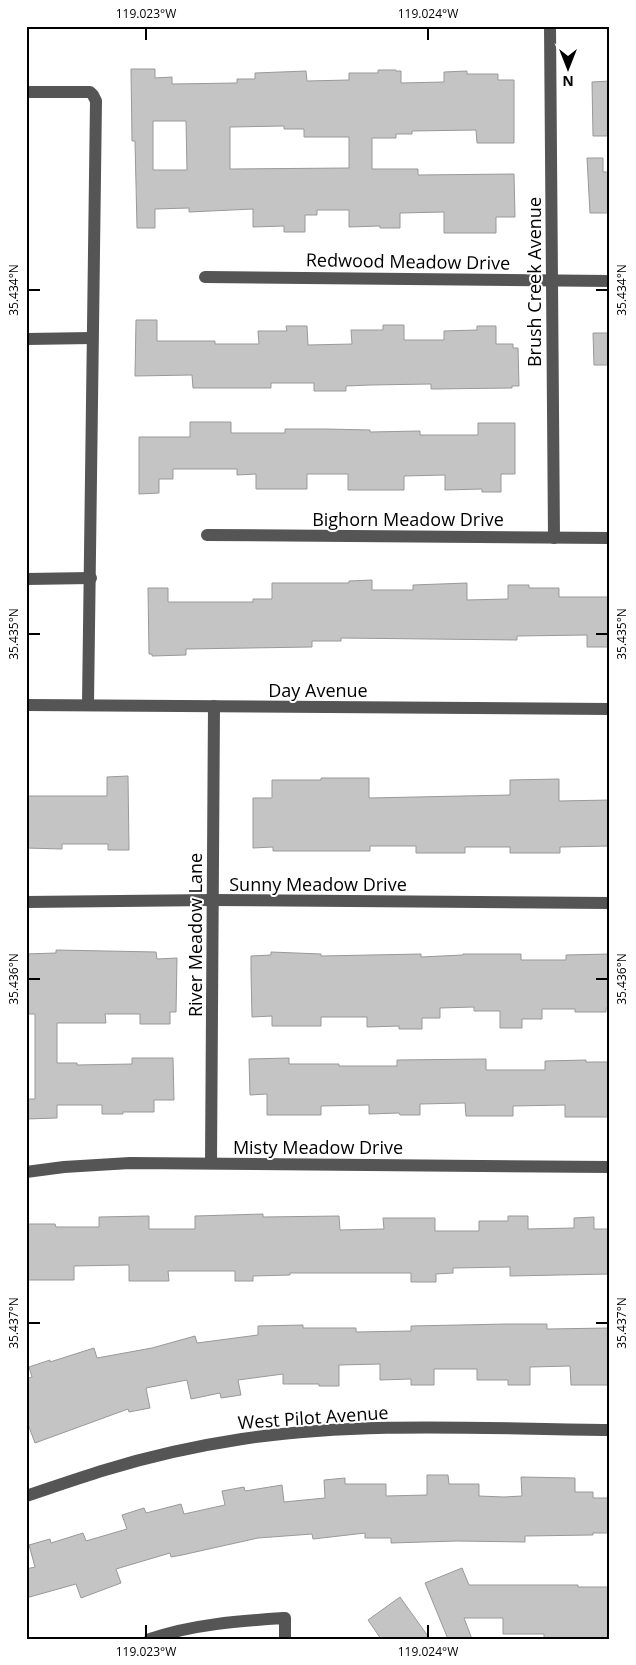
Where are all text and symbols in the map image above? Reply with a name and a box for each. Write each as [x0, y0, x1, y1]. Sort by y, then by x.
text: 119.023°W [116, 5, 176, 22]
text: 119.024°W [398, 5, 458, 22]
north arrow [544, 42, 594, 92]
text: N [562, 72, 574, 91]
street label: Brush Creek Avenue [522, 197, 546, 367]
street label: Redwood Meadow Drive [306, 247, 510, 275]
text: 35.434°N [5, 264, 22, 316]
text: 35.434°N [613, 264, 630, 316]
street label: Bighorn Meadow Drive [312, 507, 504, 531]
text: 35.435°N [5, 608, 22, 660]
text: 35.435°N [613, 608, 630, 660]
street label: Day Avenue [268, 678, 368, 702]
street label: River Meadow Lane [183, 853, 207, 1017]
street label: Sunny Meadow Drive [229, 872, 407, 896]
text: 35.436°N [5, 953, 22, 1005]
text: 35.436°N [613, 953, 630, 1005]
street label: Misty Meadow Drive [233, 1135, 403, 1159]
text: 35.437°N [5, 1297, 22, 1349]
text: 35.437°N [613, 1297, 630, 1349]
street label: West Pilot Avenue [237, 1400, 389, 1434]
text: 119.023°W [116, 1643, 176, 1660]
text: 119.024°W [398, 1643, 458, 1660]

